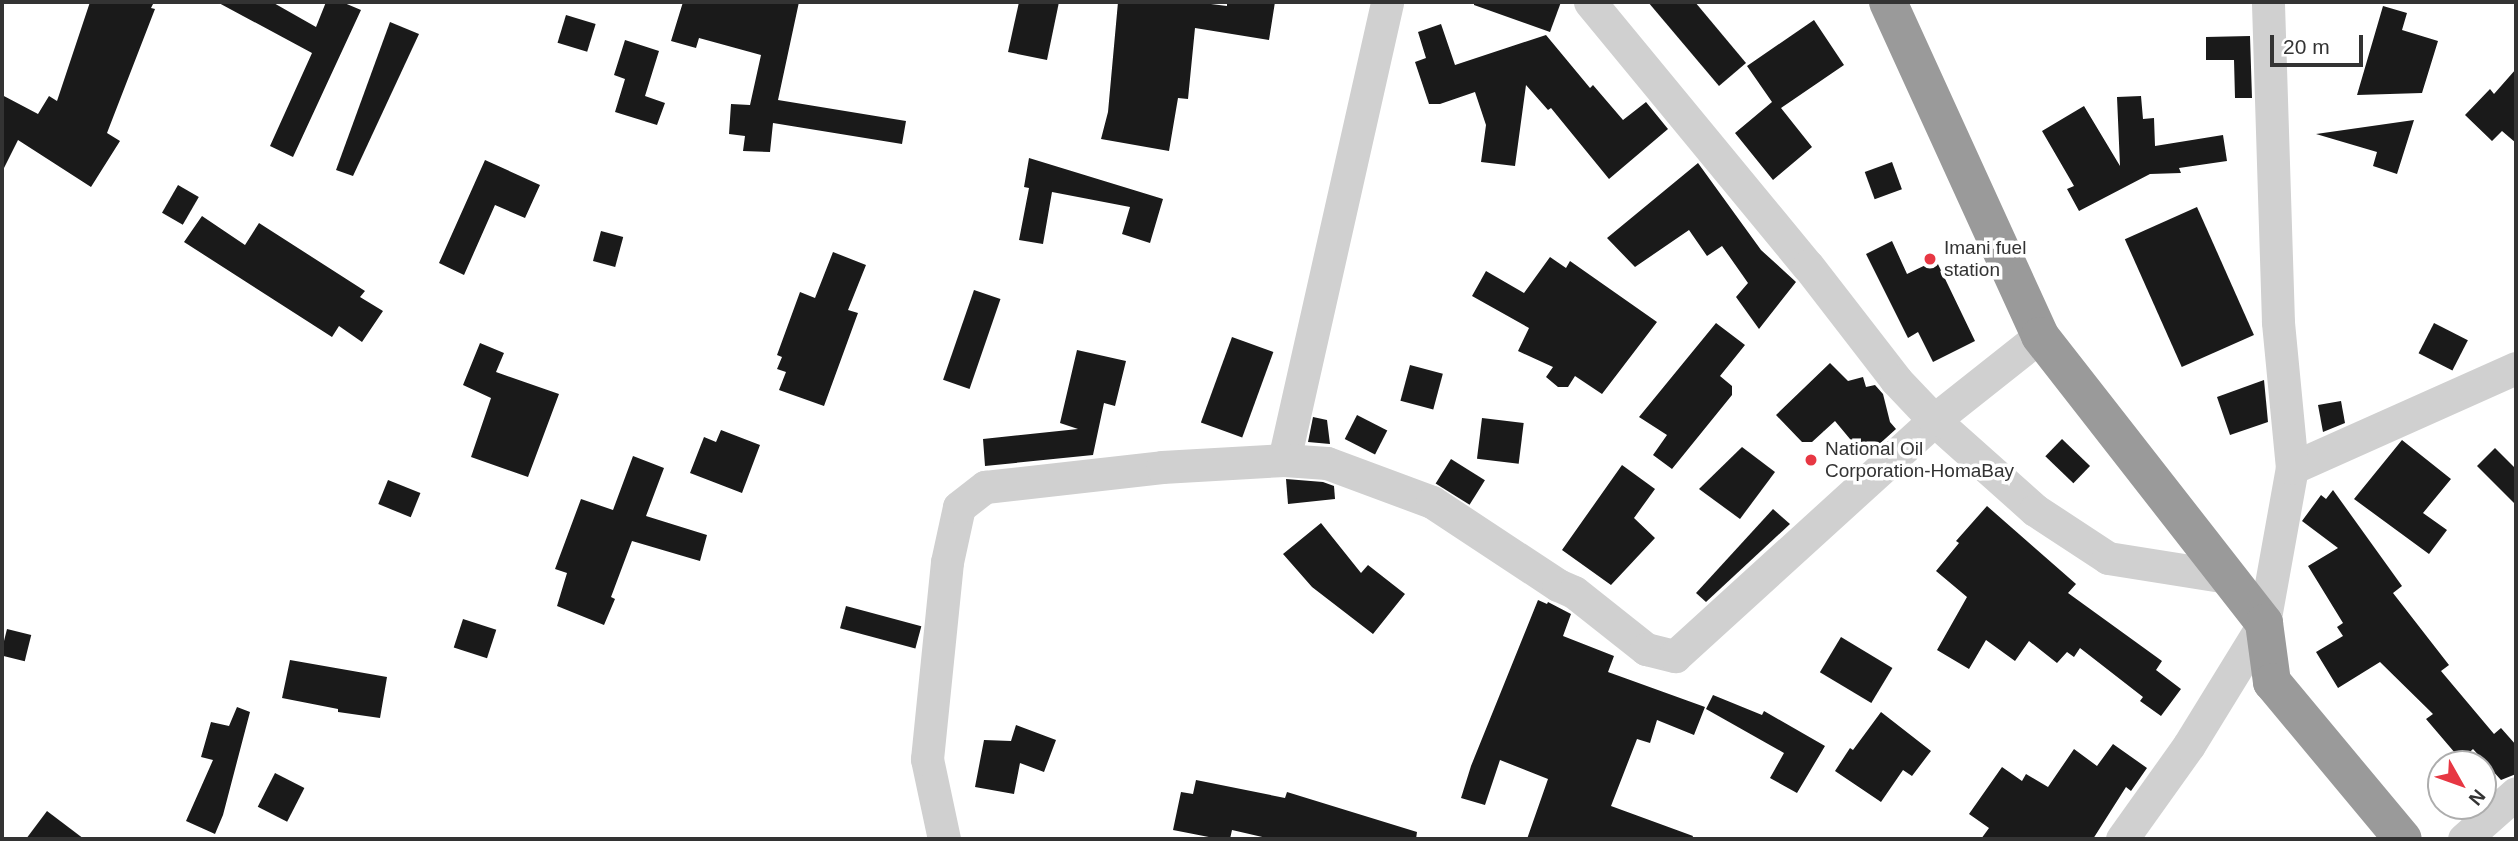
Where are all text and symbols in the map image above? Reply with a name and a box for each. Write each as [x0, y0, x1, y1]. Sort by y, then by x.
scale bar [2273, 21, 2366, 65]
text: 20 m [2283, 35, 2330, 58]
place label: Imani fuel station [1944, 237, 2026, 281]
marker: Imani fuel station [1922, 251, 1938, 267]
place label: National Oil Corporation-HomaBay [1825, 438, 2014, 482]
marker: National Oil Corporation-HomaBay [1803, 452, 1819, 468]
north arrow [2427, 750, 2497, 820]
text: N [2464, 786, 2489, 810]

